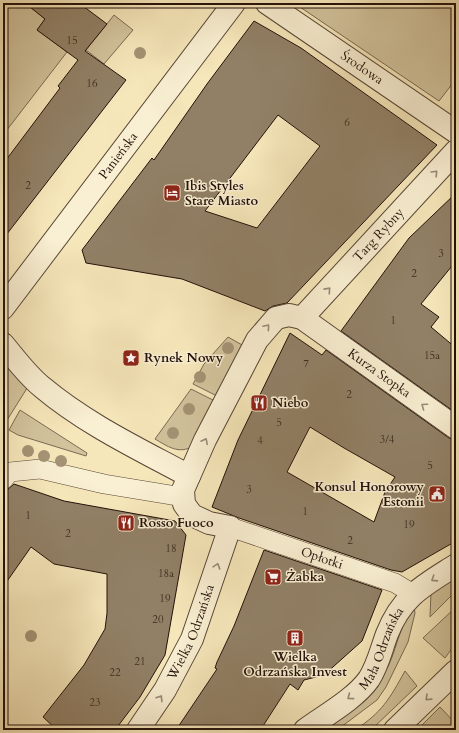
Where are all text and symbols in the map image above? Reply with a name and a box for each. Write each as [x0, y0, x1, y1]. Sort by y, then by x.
house number: 15 [66, 33, 78, 48]
street label: Środowa [337, 47, 387, 89]
house number: 16 [86, 76, 98, 91]
house number: 6 [344, 115, 350, 130]
street label: Panieńska [95, 128, 142, 183]
one-way arrow [430, 170, 438, 178]
place label: Ibis Styles Stare Miasto [185, 177, 258, 210]
house number: 2 [25, 178, 31, 193]
hotel icon: Ibis Styles Stare Miasto [162, 183, 182, 203]
street label: Targ Rybny [349, 204, 408, 266]
house number: 3 [438, 246, 444, 261]
house number: 2 [411, 266, 417, 281]
one-way arrow [323, 287, 330, 294]
house number: 1 [390, 313, 396, 328]
one-way arrow [263, 324, 270, 332]
street label: Kurza Stopka [344, 344, 415, 402]
place icon: Rynek Nowy [121, 348, 141, 368]
house number: 15a [424, 348, 440, 363]
place label: Rynek Nowy [144, 349, 224, 367]
house number: 7 [303, 356, 309, 371]
house number: 2 [346, 387, 352, 402]
restaurant icon: Niebo [249, 393, 269, 413]
place label: Niebo [272, 394, 309, 412]
one-way arrow [422, 404, 429, 411]
house number: 5 [276, 415, 282, 430]
house number: 3/4 [380, 432, 395, 447]
house number: 4 [257, 433, 263, 448]
one-way arrow [200, 438, 208, 445]
house number: 5 [427, 458, 433, 473]
place label: Konsul Honorowy Estonii [315, 478, 425, 511]
house number: 3 [246, 482, 252, 497]
public building icon: Konsul Honorowy Estonii [427, 484, 447, 504]
house number: 1 [302, 504, 308, 519]
house number: 1 [25, 508, 31, 523]
restaurant icon: Rosso Fuoco [116, 513, 136, 533]
place label: Rosso Fuoco [139, 514, 214, 532]
house number: 19 [403, 517, 415, 532]
house number: 2 [65, 526, 71, 541]
house number: 2 [347, 533, 353, 548]
house number: 18 [165, 541, 177, 556]
street label: Opłotki [298, 543, 346, 574]
one-way arrow [212, 563, 221, 570]
house number: 18a [158, 566, 174, 581]
supermarket icon: Żabka [263, 567, 283, 587]
place label: Żabka [286, 568, 325, 586]
one-way arrow [431, 574, 438, 582]
street label: Wielka Odrzańska [163, 582, 219, 684]
house number: 19 [159, 591, 171, 606]
street label: Mała Odrzańska [355, 603, 408, 694]
house number: 20 [152, 612, 164, 627]
building icon: Wielka Odrzańska Invest [285, 628, 305, 648]
place label: Wielka Odrzańska Invest [243, 648, 347, 681]
house number: 21 [134, 654, 146, 669]
house number: 22 [109, 665, 121, 680]
one-way arrow [347, 692, 354, 699]
one-way arrow [425, 693, 433, 701]
house number: 23 [89, 695, 101, 710]
one-way arrow [155, 695, 163, 702]

